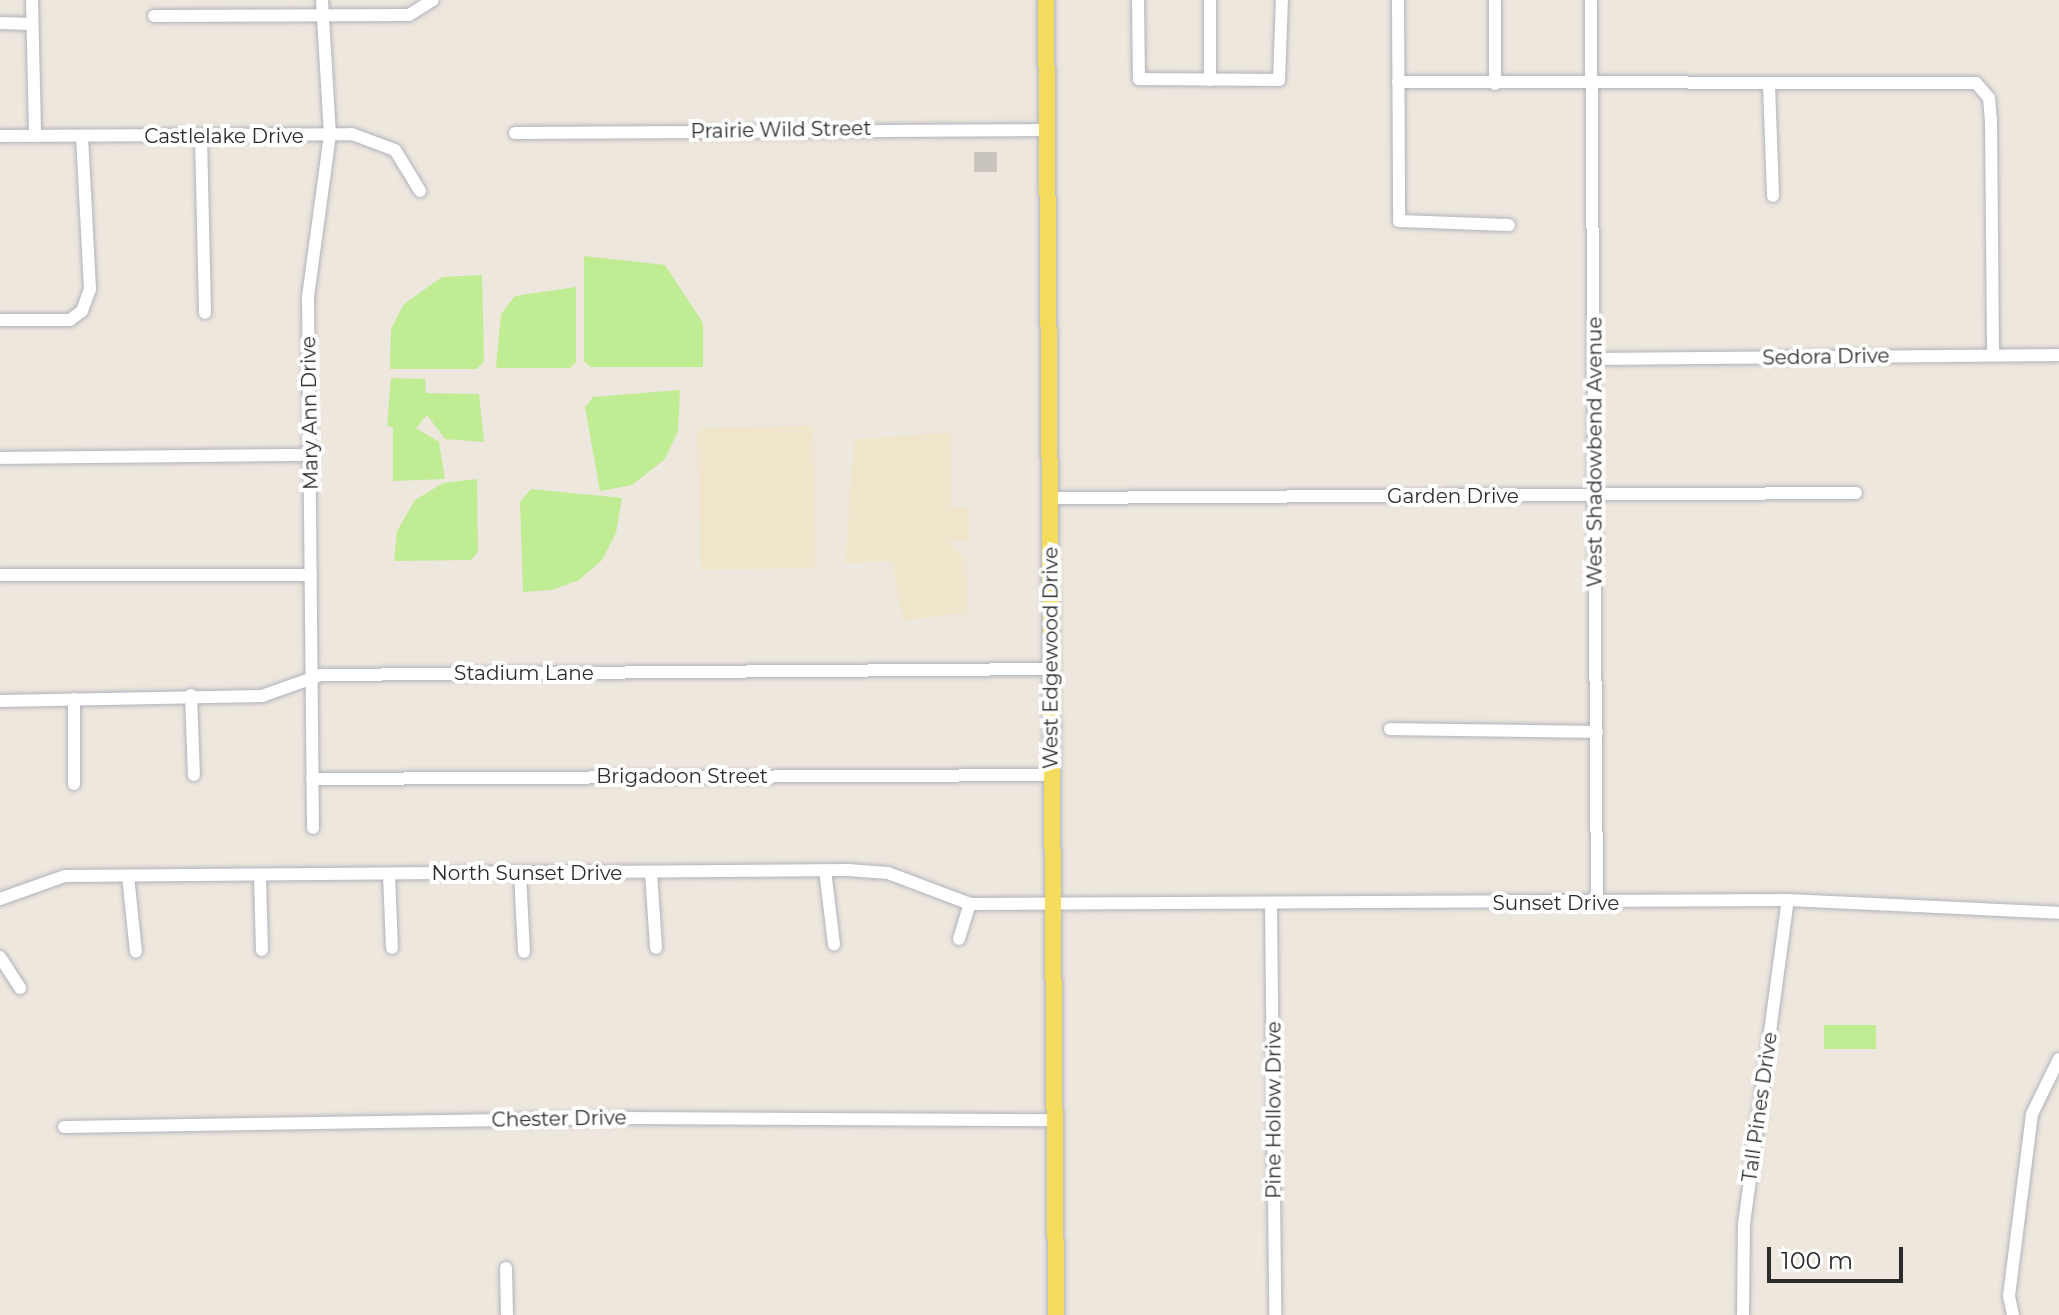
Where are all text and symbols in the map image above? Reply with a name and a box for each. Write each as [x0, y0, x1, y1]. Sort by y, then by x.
street label: Prairie Wild Street [690, 116, 872, 144]
street label: Castlelake Drive [144, 124, 304, 148]
street label: West Shadowbend Avenue [1583, 317, 1607, 587]
street label: Mary Ann Drive [297, 336, 323, 490]
street label: Sedora Drive [1762, 344, 1890, 370]
street label: Garden Drive [1387, 484, 1519, 508]
street label: West Edgewood Drive [1039, 547, 1063, 769]
street label: Stadium Lane [454, 661, 594, 685]
street label: Brigadoon Street [596, 764, 768, 788]
street label: North Sunset Drive [432, 861, 622, 885]
street label: Sunset Drive [1493, 891, 1619, 915]
street label: Pine Hollow Drive [1262, 1021, 1286, 1199]
street label: Tall Pines Drive [1738, 1030, 1782, 1184]
street label: Chester Drive [491, 1106, 627, 1132]
scale bar [1771, 1231, 1907, 1281]
text: 100 m [1781, 1246, 1853, 1275]

